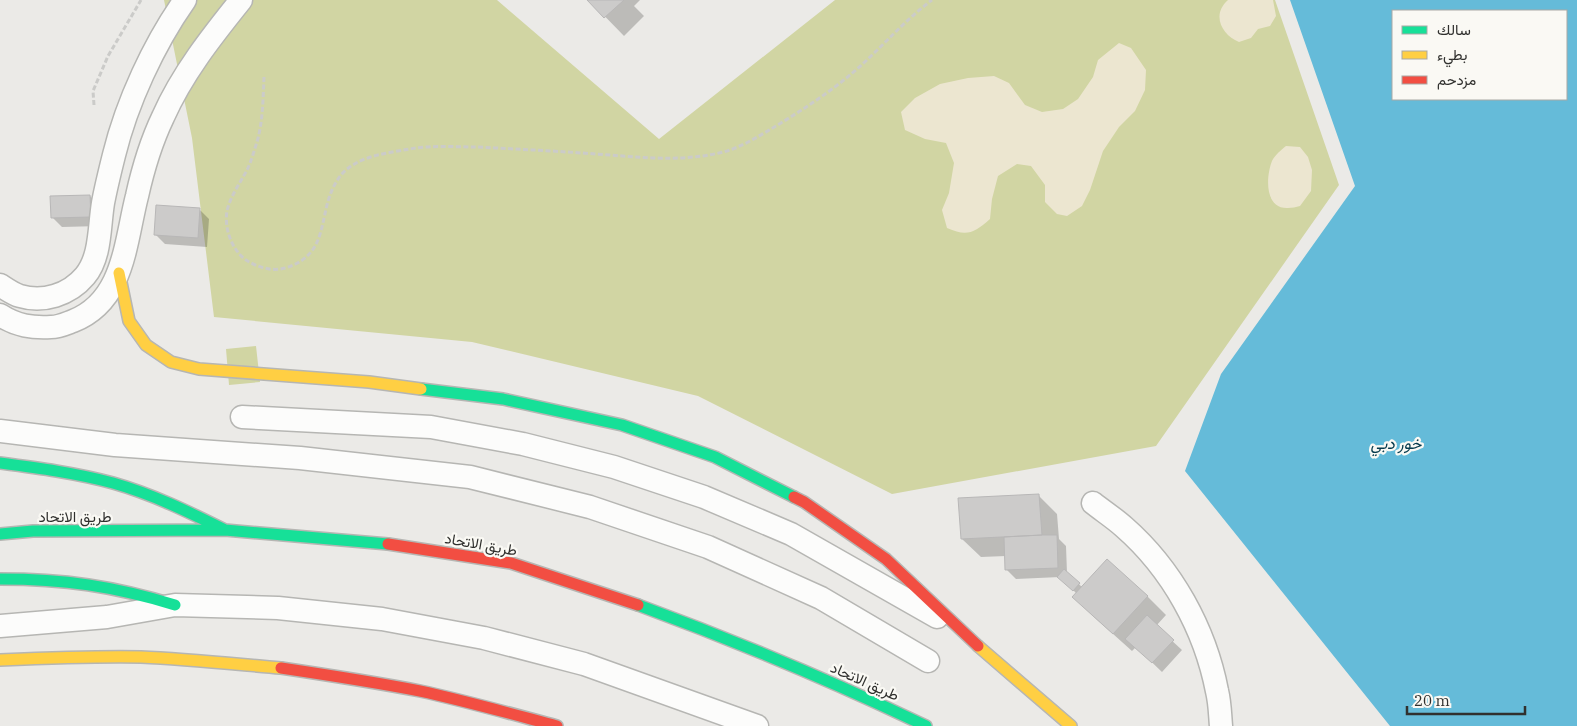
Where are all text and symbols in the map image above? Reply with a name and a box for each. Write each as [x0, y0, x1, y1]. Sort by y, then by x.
legend [1392, 10, 1567, 100]
text: سالك [1437, 20, 1471, 39]
text: بطيء [1437, 45, 1467, 68]
text: مزدحم [1437, 70, 1476, 90]
water label: خور دبي [1371, 433, 1423, 457]
street label: طريق الاتحاد [38, 507, 112, 527]
street label: طريق الاتحاد [443, 528, 519, 561]
street label: طريق الاتحاد [827, 657, 903, 706]
scale bar [1407, 684, 1524, 716]
text: 20 m [1414, 691, 1450, 710]

